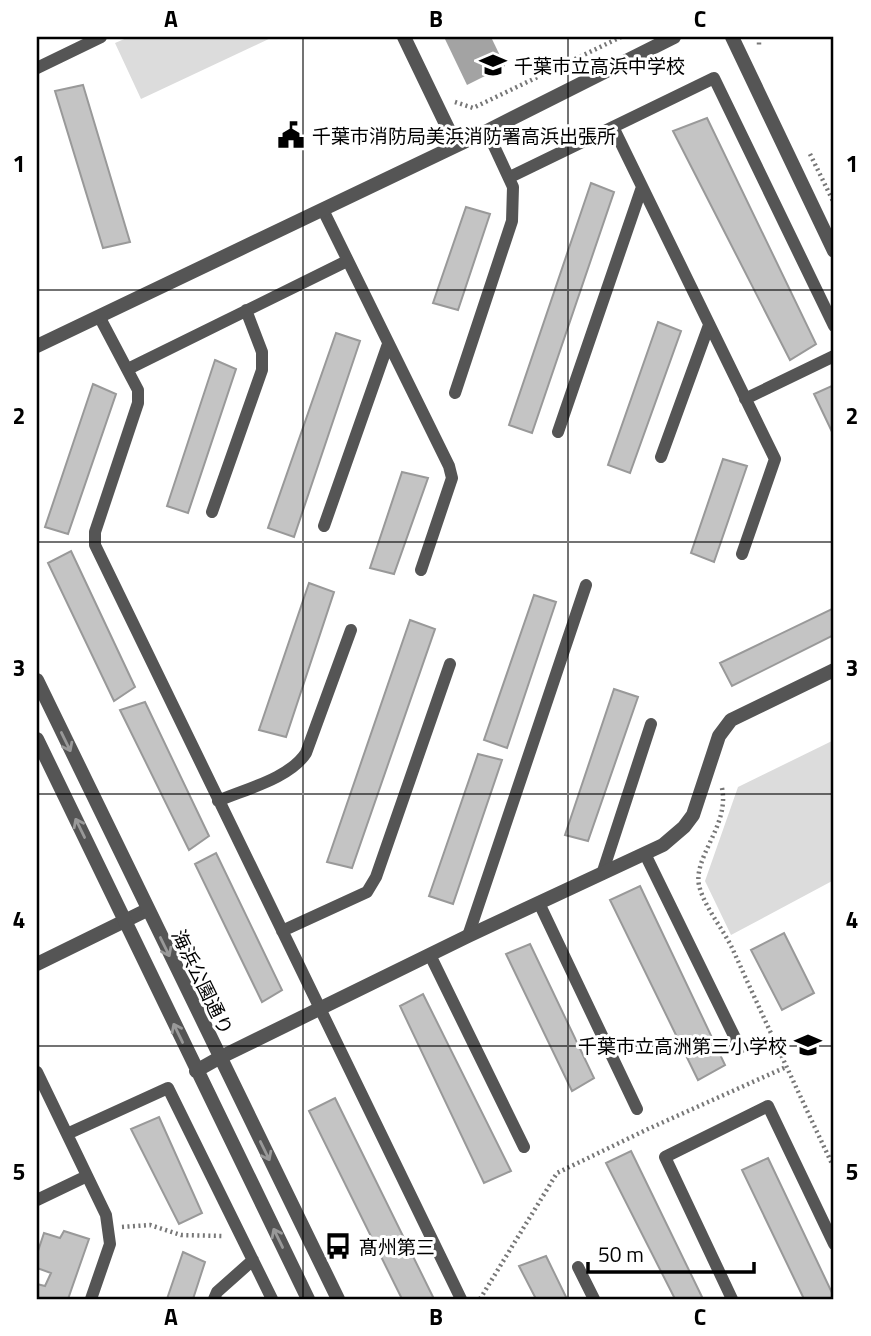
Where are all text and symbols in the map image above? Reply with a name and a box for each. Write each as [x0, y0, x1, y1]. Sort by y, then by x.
text: A [164, 1, 178, 36]
text: B [429, 1, 443, 36]
text: C [694, 1, 706, 36]
school or university icon: 千葉市立高浜中学校 [478, 50, 508, 80]
place label: 千葉市立高浜中学校 [514, 51, 685, 80]
public building icon: 千葉市消防局美浜消防署高浜出張所 [276, 120, 306, 150]
place label: 千葉市消防局美浜消防署高浜出張所 [312, 121, 616, 150]
text: 1 [13, 146, 25, 181]
text: 1 [846, 146, 858, 181]
text: 2 [13, 398, 25, 433]
text: 2 [846, 398, 858, 433]
text: 3 [13, 650, 25, 685]
text: 3 [846, 650, 858, 685]
one-way arrow [60, 731, 74, 752]
one-way arrow [72, 818, 85, 839]
text: 4 [13, 902, 25, 937]
text: 4 [846, 902, 858, 937]
street label: 海浜公園通り [165, 924, 241, 1040]
one-way arrow [159, 936, 172, 957]
one-way arrow [171, 1023, 185, 1044]
school or university icon: 千葉市立高洲第三小学校 [793, 1030, 823, 1060]
place label: 千葉市立高洲第三小学校 [578, 1031, 787, 1060]
one-way arrow [258, 1140, 272, 1161]
text: 5 [13, 1154, 25, 1189]
text: 5 [846, 1154, 858, 1189]
one-way arrow [271, 1228, 284, 1249]
bus stop icon: 髙州第三 [323, 1231, 353, 1261]
scale bar [588, 1231, 754, 1275]
place label: 髙州第三 [359, 1232, 435, 1261]
text: 50 m [598, 1238, 644, 1270]
text: A [164, 1299, 178, 1334]
text: B [429, 1299, 443, 1334]
text: C [694, 1299, 706, 1334]

